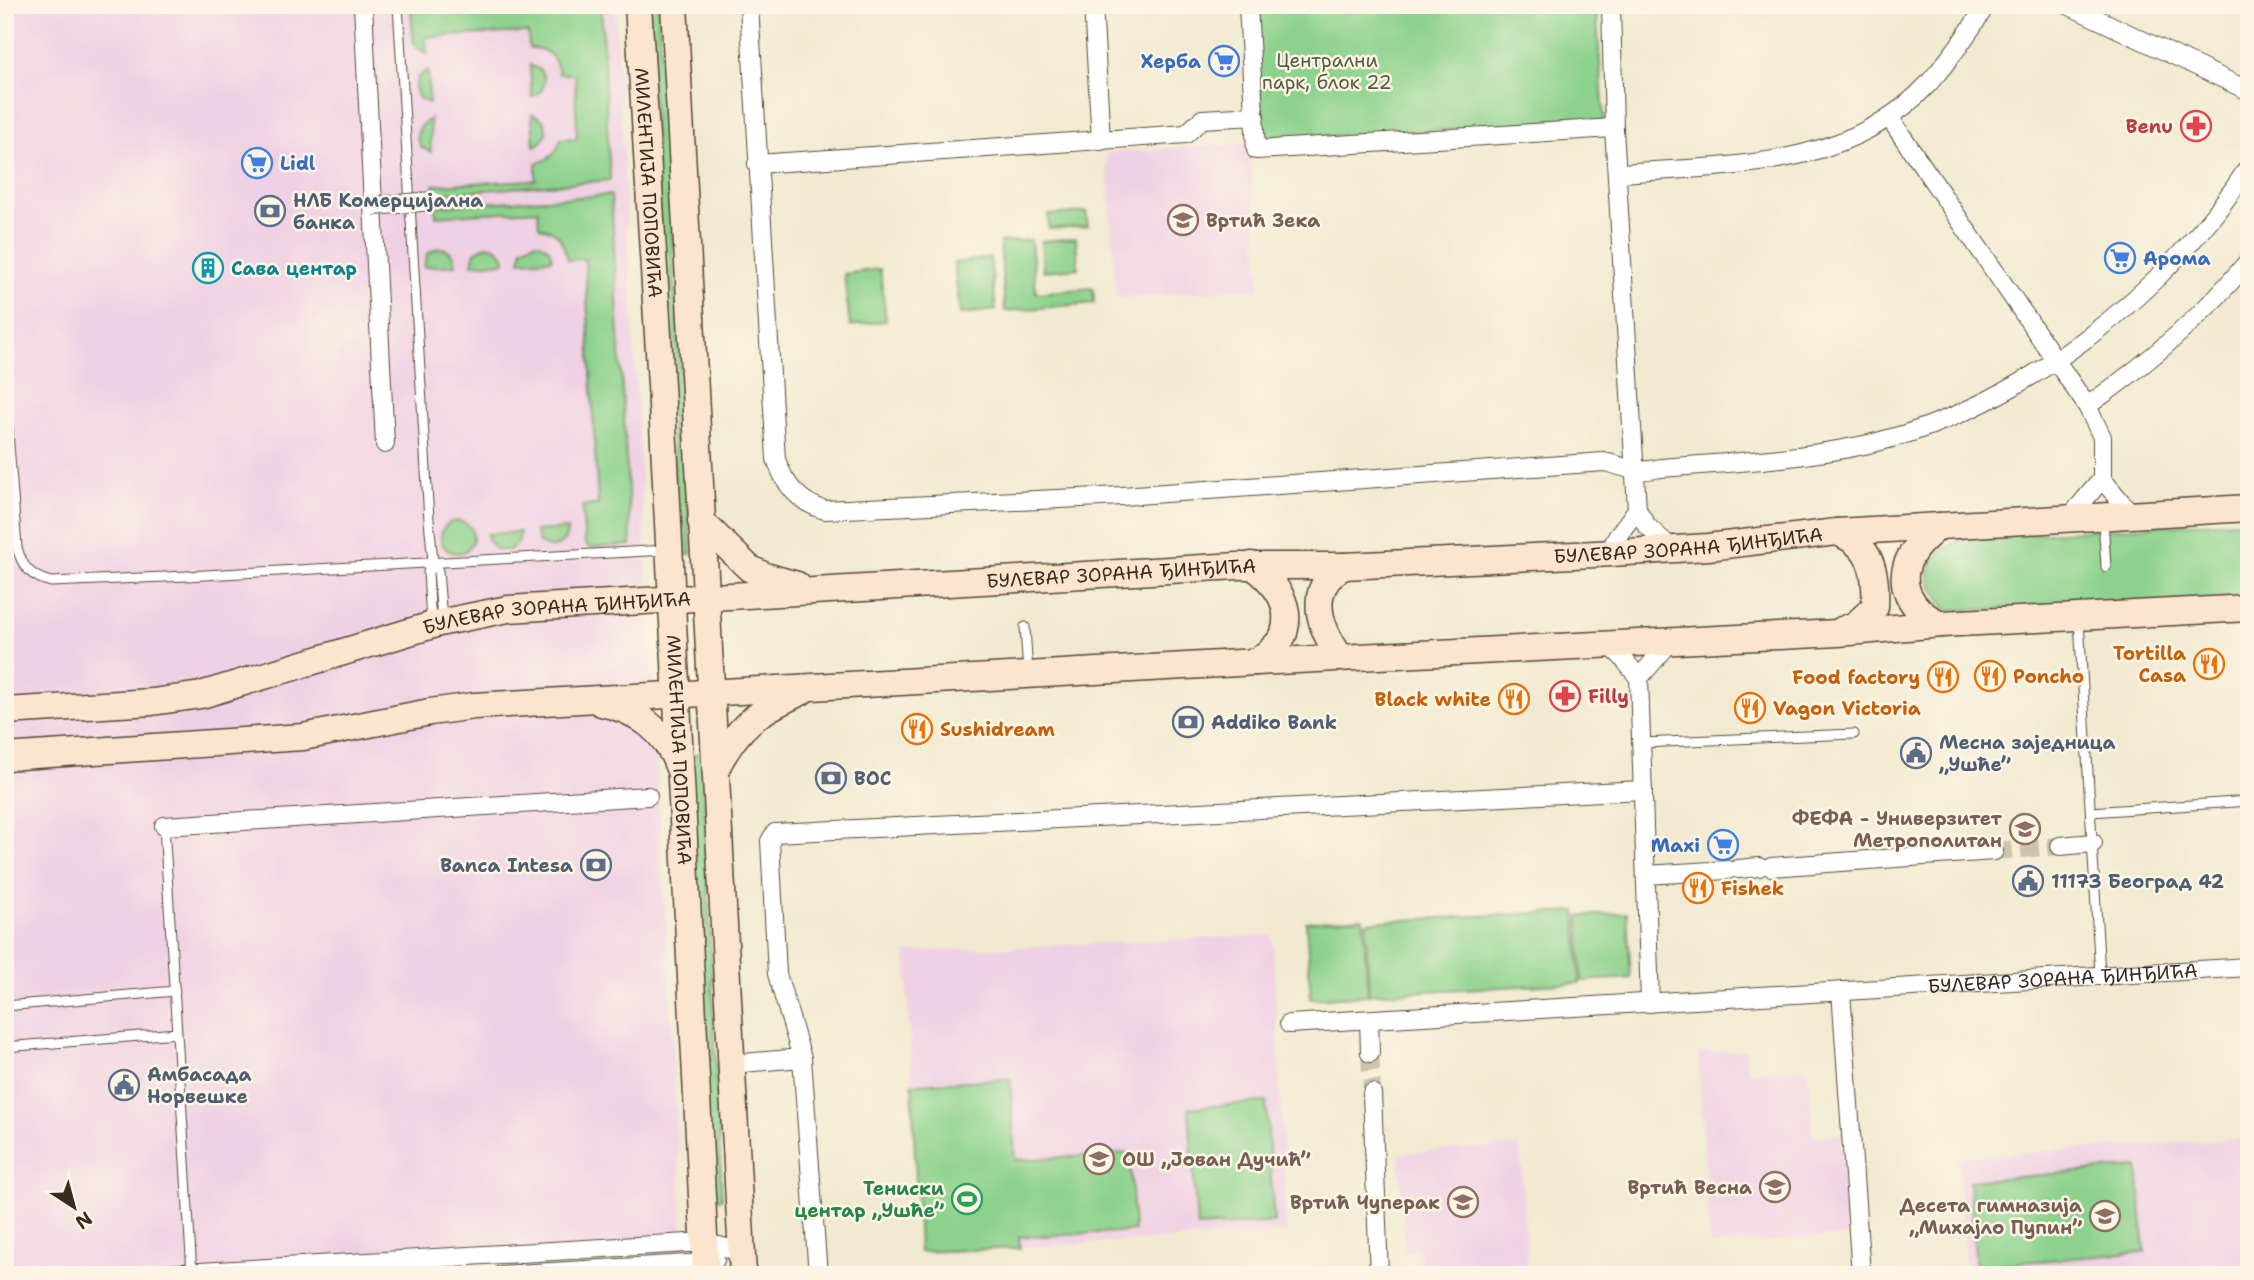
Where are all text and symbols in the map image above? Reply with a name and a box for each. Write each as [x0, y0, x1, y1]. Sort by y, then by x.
supermarket icon: Херба [1207, 44, 1241, 78]
park label: Централни парк, блок 22 [1262, 48, 1392, 95]
place label: Херба [1141, 49, 1201, 74]
street label: МИЛЕНТИЈА ПОПОВИЋА [629, 67, 668, 299]
pharmacy icon: Benu [2179, 109, 2213, 143]
place label: Benu [2126, 114, 2173, 139]
supermarket icon: Lidl [240, 146, 274, 180]
place label: Lidl [280, 151, 316, 176]
place label: НЛБ Комерцијална банка [293, 188, 483, 235]
bank icon: НЛБ Комерцијална банка [253, 194, 287, 228]
school or university icon: Вртић Зека [1166, 203, 1200, 237]
place label: Вртић Зека [1206, 208, 1320, 233]
supermarket icon: Арома [2103, 241, 2137, 275]
place label: Арома [2143, 246, 2210, 271]
building icon: Сава центар [191, 251, 225, 285]
place label: Сава центар [231, 256, 357, 281]
street label: БУЛЕВАР ЗОРАНА ЂИНЂИЋА [1553, 521, 1824, 568]
street label: БУЛЕВАР ЗОРАНА ЂИНЂИЋА [986, 553, 1256, 593]
street label: БУЛЕВАР ЗОРАНА ЂИНЂИЋА [420, 586, 692, 640]
street label: МИЛЕНТИЈА ПОПОВИЋА [661, 634, 698, 866]
place label: Tortilla Casa [2113, 641, 2186, 688]
restaurant icon: Tortilla Casa [2192, 647, 2226, 681]
restaurant icon: Poncho [1973, 659, 2007, 693]
restaurant icon: Food factory [1926, 660, 1960, 694]
place label: Poncho [2013, 664, 2084, 689]
place label: Food factory [1792, 665, 1920, 690]
pharmacy icon: Filly [1548, 679, 1582, 713]
restaurant icon: Black white [1497, 682, 1531, 716]
place label: Filly [1588, 684, 1629, 709]
place label: Black white [1375, 687, 1491, 712]
restaurant icon: Vagon Victoria [1733, 691, 1767, 725]
place label: Vagon Victoria [1773, 696, 1921, 721]
bank icon: Addiko Bank [1171, 705, 1205, 739]
place label: Addiko Bank [1211, 710, 1337, 735]
restaurant icon: Sushidream [900, 712, 934, 746]
place label: Sushidream [940, 717, 1055, 742]
place label: Месна заједница „Ушће” [1939, 730, 2115, 777]
public building icon: Месна заједница „Ушће” [1899, 736, 1933, 770]
bank icon: BOC [814, 761, 848, 795]
place label: BOC [854, 766, 891, 791]
place label: ФЕФА - Универзитет Метрополитан [1792, 806, 2003, 853]
school or university icon: ФЕФА - Универзитет Метрополитан [2008, 812, 2042, 846]
supermarket icon: Maxi [1706, 828, 1740, 862]
place label: Maxi [1651, 833, 1700, 858]
bank icon: Banca Intesa [579, 848, 613, 882]
place label: Banca Intesa [440, 853, 573, 878]
public building icon: 11173 Београд 42 [2011, 864, 2045, 898]
place label: 11173 Београд 42 [2051, 869, 2224, 894]
restaurant icon: Fishek [1681, 871, 1715, 905]
place label: Fishek [1721, 876, 1784, 901]
street label: БУЛЕВАР ЗОРАНА ЂИНЂИЋА [1927, 958, 2198, 999]
place label: Амбасада Норвешке [147, 1062, 252, 1109]
public building icon: Амбасада Норвешке [107, 1068, 141, 1102]
school or university icon: ОШ „Јован Дучић” [1082, 1142, 1116, 1176]
place label: ОШ „Јован Дучић” [1122, 1147, 1311, 1172]
school or university icon: Вртић Весна [1758, 1170, 1792, 1204]
north arrow [38, 1172, 108, 1242]
place label: Вртић Весна [1627, 1175, 1752, 1200]
place label: Тениски центар „Ушће” [794, 1176, 945, 1223]
sports icon: Тениски центар „Ушће” [950, 1182, 984, 1216]
school or university icon: Вртић Чуперак [1446, 1185, 1480, 1219]
place label: Вртић Чуперак [1290, 1190, 1440, 1215]
place label: Десета гимназија „Михајло Пупин” [1899, 1193, 2083, 1240]
school or university icon: Десета гимназија „Михајло Пупин” [2088, 1199, 2122, 1233]
text: N [70, 1206, 97, 1235]

